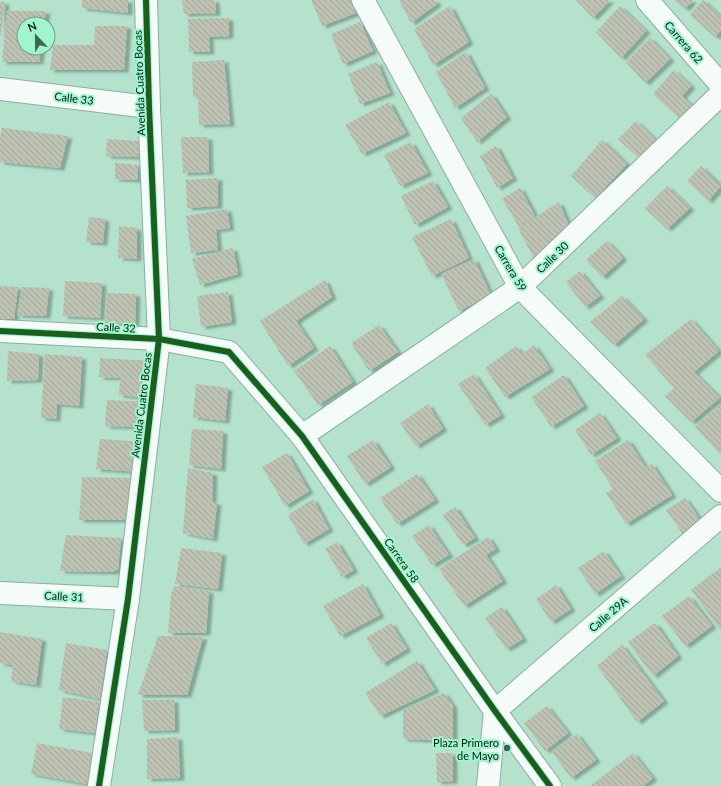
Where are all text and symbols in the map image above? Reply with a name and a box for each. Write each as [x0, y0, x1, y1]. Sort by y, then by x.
north arrow [16, 16, 56, 56]
street label: Carrera 62 [662, 18, 706, 66]
text: N [26, 19, 38, 34]
street label: Avenida Cuatro Bocas [131, 30, 147, 136]
street label: Calle 33 [54, 89, 94, 107]
street label: Calle 30 [533, 238, 571, 275]
street label: Carrera 59 [492, 243, 530, 293]
street label: Calle 32 [96, 319, 136, 335]
street label: Avenida Cuatro Bocas [128, 351, 154, 458]
street label: Carrera 58 [382, 535, 422, 585]
street label: Calle 31 [44, 588, 84, 604]
street label: Calle 29A [586, 593, 630, 634]
place label: Plaza Primero de Mayo [433, 736, 499, 762]
marker: Plaza Primero de Mayo [502, 743, 512, 753]

